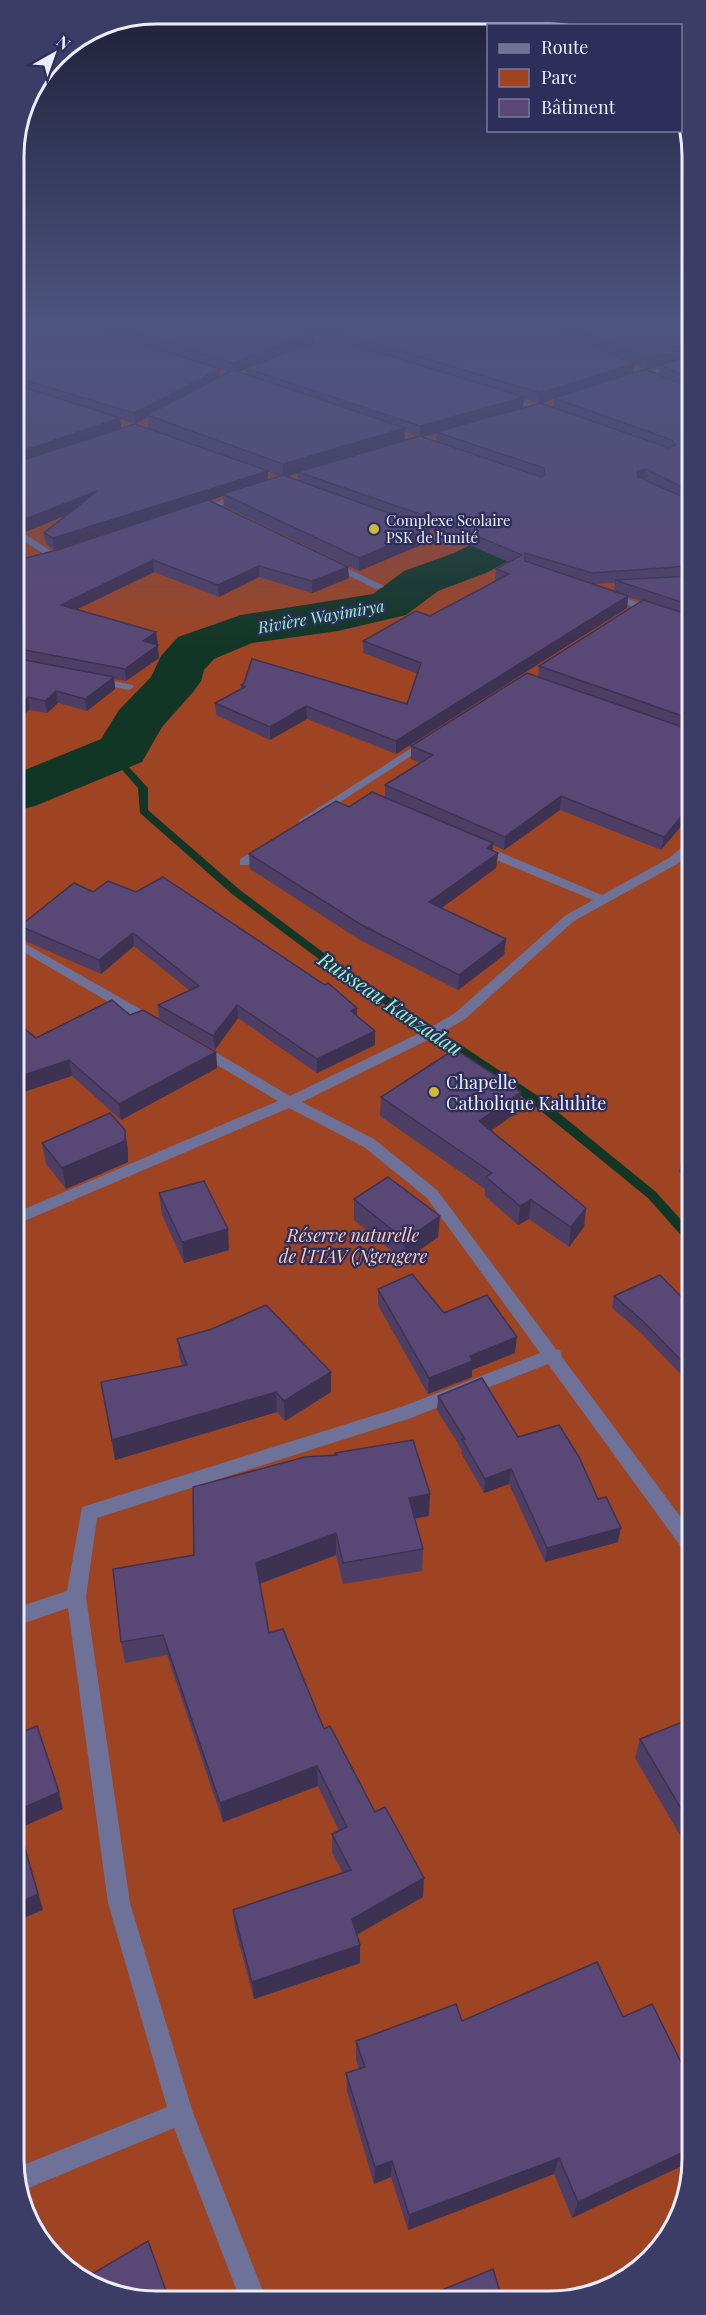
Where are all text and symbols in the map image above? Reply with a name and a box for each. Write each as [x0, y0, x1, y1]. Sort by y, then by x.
north arrow [24, 24, 84, 84]
legend [487, 24, 682, 132]
text: N [53, 30, 75, 54]
text: Route [541, 35, 588, 59]
text: Parc [541, 65, 577, 89]
text: Bâtiment [541, 95, 616, 119]
place label: Complexe Scolaire PSK de l'unité [386, 510, 511, 547]
marker: Complexe Scolaire PSK de l'unité [367, 522, 381, 536]
water label: Rivière Wayimirya [255, 595, 386, 638]
water label: Ruisseau Kanzadau [313, 944, 468, 1061]
place label: Chapelle Catholique Kaluhite [446, 1070, 606, 1115]
marker: Chapelle Catholique Kaluhite [427, 1085, 441, 1099]
park label: Réserve naturelle de l'ITAV (Ngengere [279, 1223, 427, 1268]

